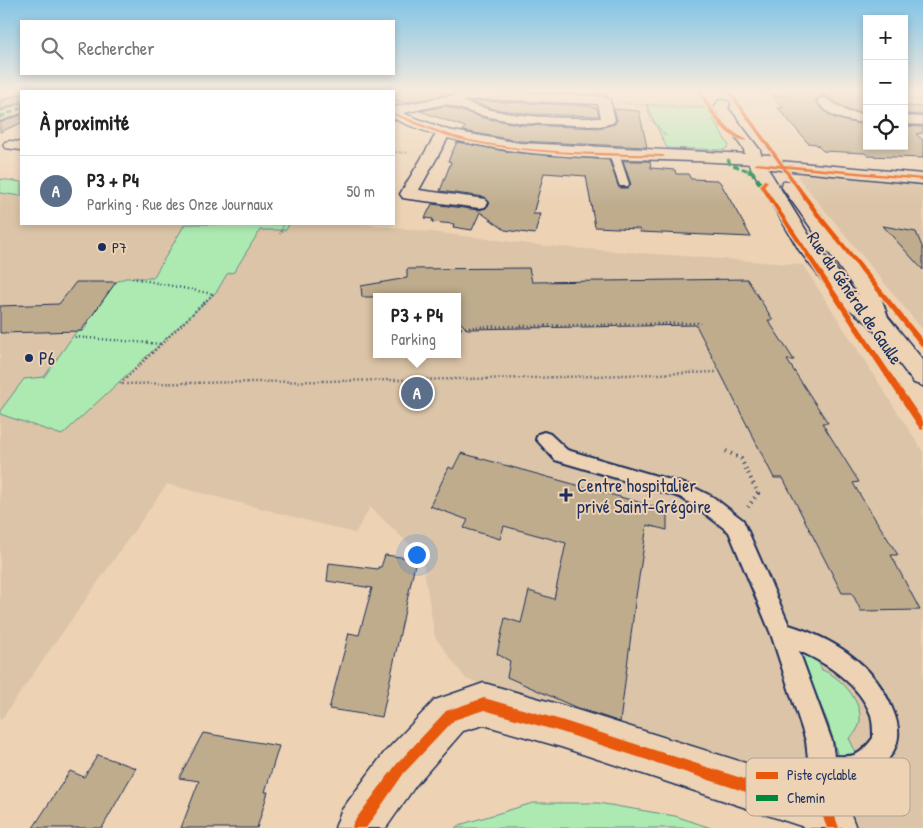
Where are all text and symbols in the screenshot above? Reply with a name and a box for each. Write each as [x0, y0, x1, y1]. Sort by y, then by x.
map controls [863, 15, 908, 150]
button: + [863, 15, 908, 60]
search box [20, 20, 395, 75]
icon: search [38, 34, 66, 62]
text: Rechercher [78, 35, 155, 61]
button: − [863, 60, 908, 105]
button: locate [863, 105, 908, 150]
text: À proximité [40, 108, 129, 137]
text: P3 + P4 [87, 167, 139, 193]
text: A [52, 180, 60, 202]
text: 50 m [347, 180, 375, 202]
text: Parking · Rue des Onze Journaux [87, 193, 273, 215]
street label: Rue du Général de Gaulle [801, 227, 909, 369]
place label: P7 [112, 237, 127, 258]
marker: P7 [96, 241, 108, 253]
popup [373, 293, 461, 358]
text: P3 + P4 [391, 302, 443, 328]
text: Parking [391, 328, 436, 350]
place label: P6 [39, 346, 55, 371]
marker: P6 [23, 352, 35, 364]
pin: A [401, 374, 433, 412]
place label: Centre hospitalier privé Saint-Grégoire [577, 473, 711, 519]
marker: Centre hospitalier privé Saint-Grégoire [559, 488, 573, 502]
your location [404, 542, 430, 568]
legend [746, 758, 910, 816]
text: Piste cyclable [787, 765, 857, 785]
text: Chemin [787, 788, 825, 807]

